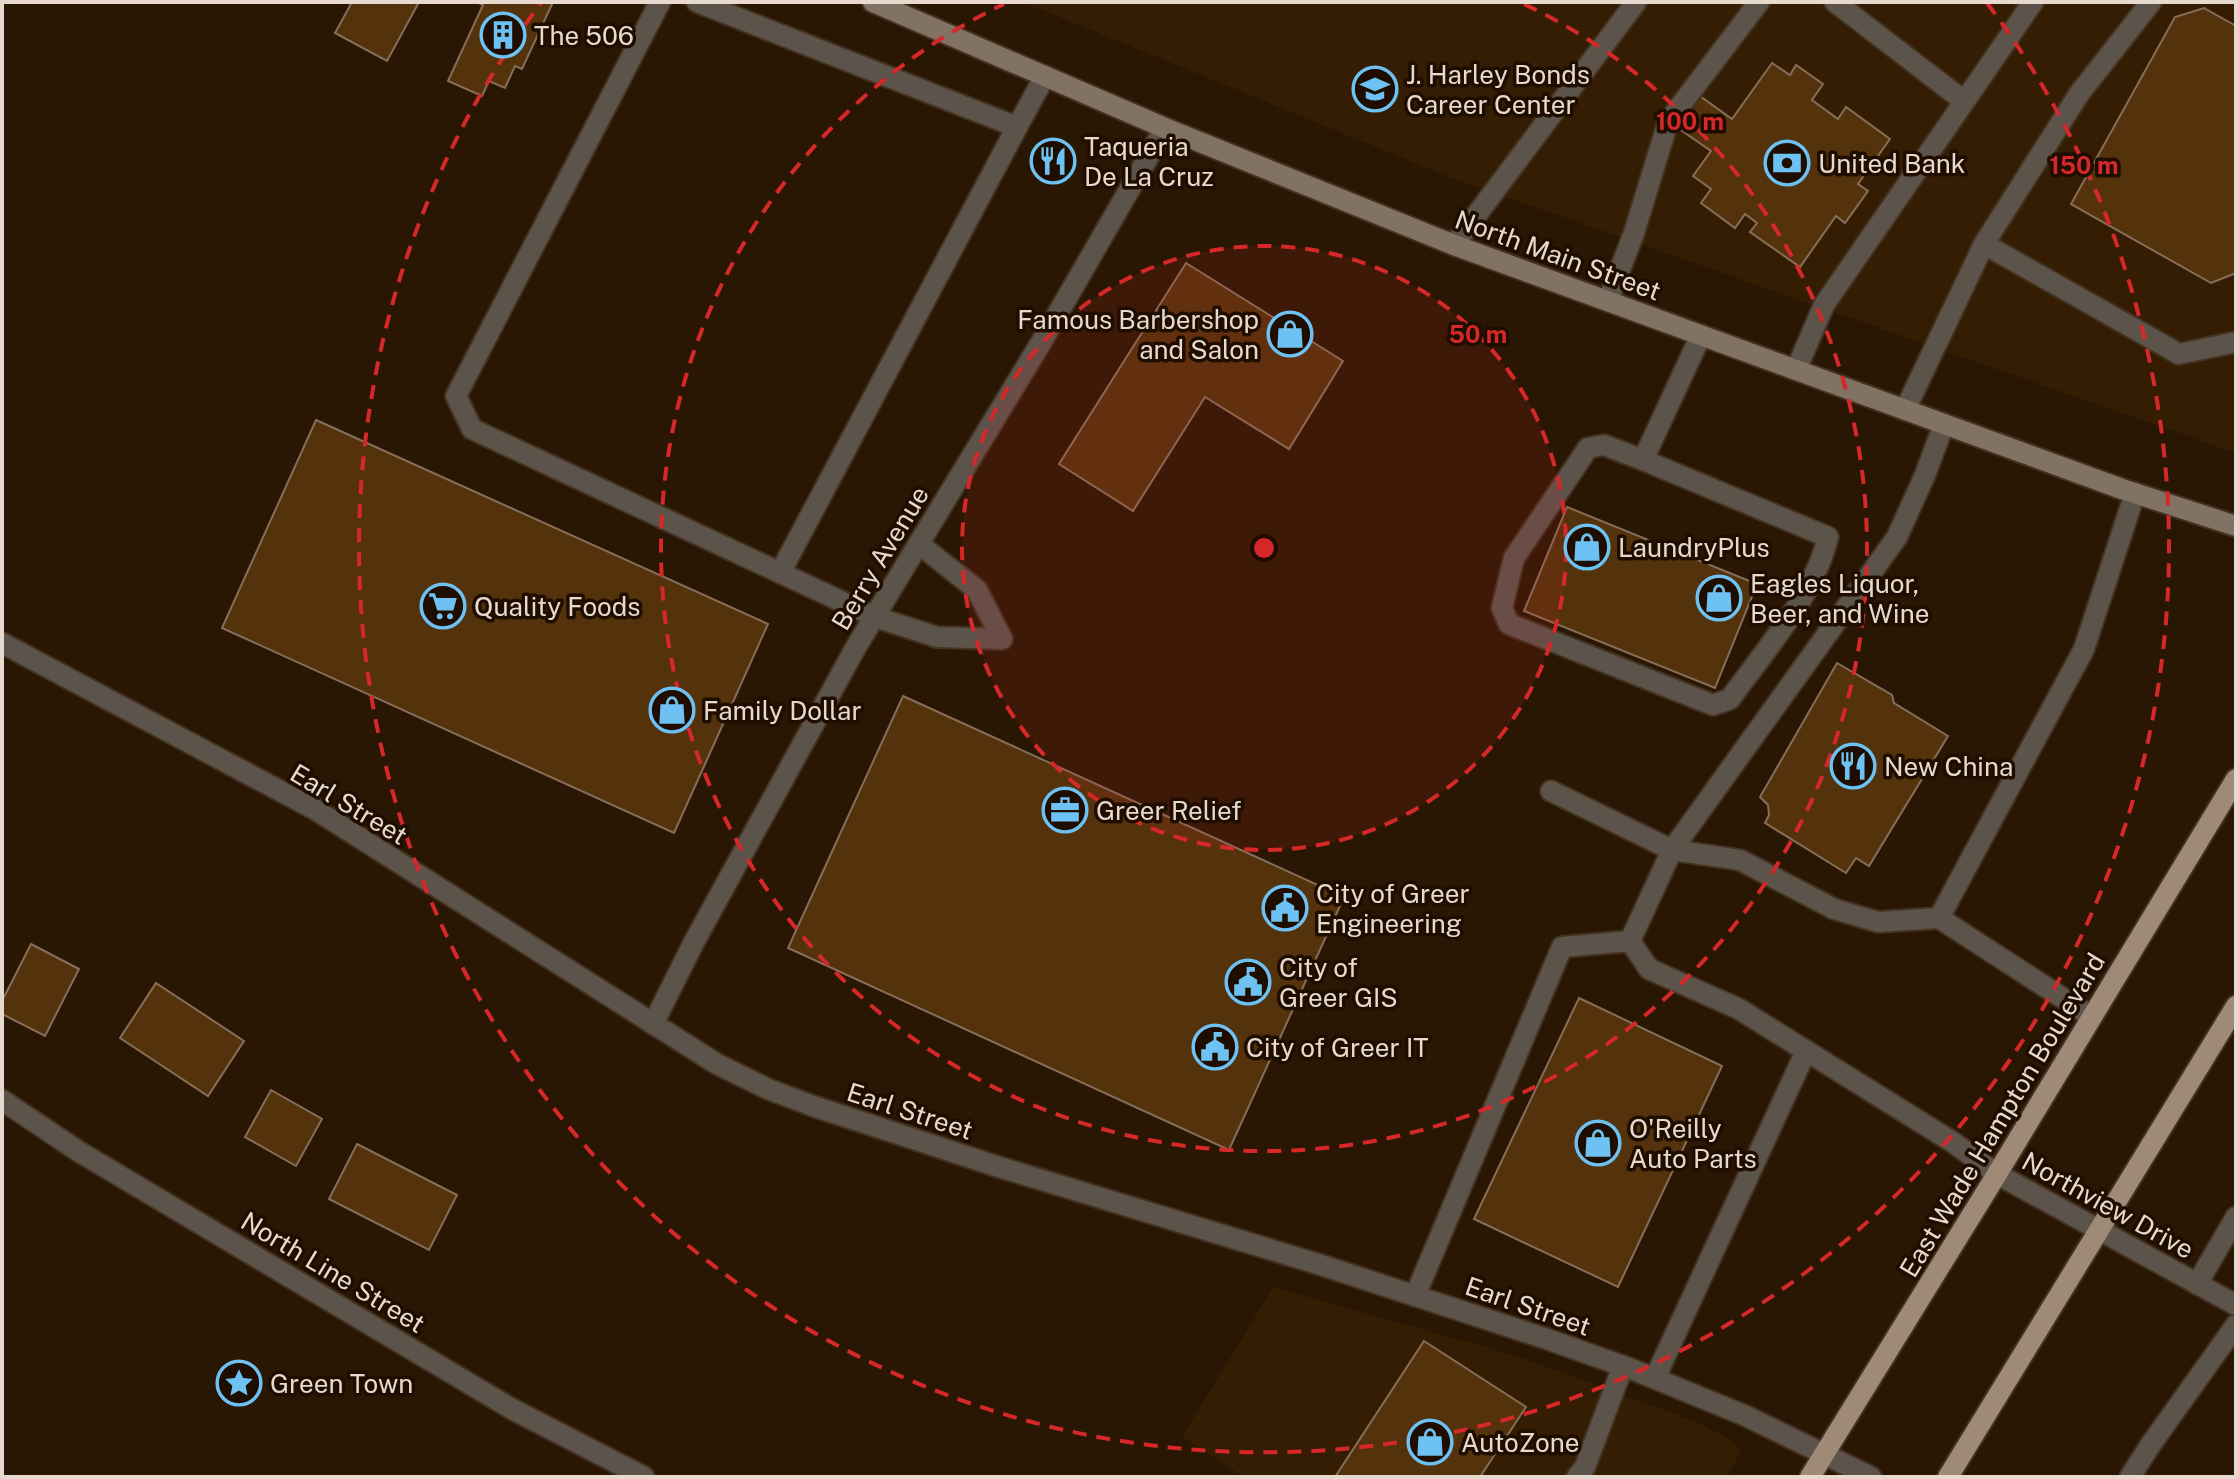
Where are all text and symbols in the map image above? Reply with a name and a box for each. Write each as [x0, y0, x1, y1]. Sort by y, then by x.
building icon: The 506 [479, 11, 527, 59]
place label: The 506 [534, 20, 634, 51]
place label: J. Harley Bonds Career Center [1406, 59, 1590, 120]
school or university icon: J. Harley Bonds Career Center [1351, 65, 1399, 113]
text: 100 m [1656, 107, 1724, 135]
place label: Taqueria De La Cruz [1084, 131, 1214, 192]
restaurant icon: Taqueria De La Cruz [1029, 137, 1077, 185]
bank icon: United Bank [1763, 139, 1811, 187]
place label: United Bank [1818, 148, 1965, 179]
text: 150 m [2050, 151, 2118, 179]
street label: North Main Street [1451, 203, 1665, 307]
place label: Famous Barbershop and Salon [1017, 304, 1259, 365]
shop icon: Famous Barbershop and Salon [1266, 310, 1314, 358]
text: 50 m [1449, 320, 1507, 348]
street label: Berry Avenue [825, 480, 935, 636]
shop icon: LaundryPlus [1563, 523, 1611, 571]
place label: LaundryPlus [1618, 532, 1770, 563]
centre of rings [1250, 534, 1278, 562]
place label: Eagles Liquor, Beer, and Wine [1750, 568, 1929, 629]
shop icon: Eagles Liquor, Beer, and Wine [1695, 574, 1743, 622]
supermarket icon: Quality Foods [419, 582, 467, 630]
place label: Quality Foods [474, 591, 640, 622]
shop icon: Family Dollar [648, 686, 696, 734]
place label: Family Dollar [703, 695, 862, 726]
restaurant icon: New China [1829, 742, 1877, 790]
place label: New China [1884, 751, 2013, 782]
street label: Earl Street [285, 757, 413, 851]
office icon: Greer Relief [1041, 786, 1089, 834]
place label: Greer Relief [1096, 795, 1242, 826]
place label: City of Greer Engineering [1316, 878, 1470, 939]
public building icon: City of Greer Engineering [1261, 884, 1309, 932]
street label: East Wade Hampton Boulevard [1893, 947, 2111, 1283]
place label: City of Greer GIS [1279, 952, 1398, 1013]
public building icon: City of Greer GIS [1224, 958, 1272, 1006]
public building icon: City of Greer IT [1191, 1023, 1239, 1071]
place label: City of Greer IT [1246, 1032, 1429, 1063]
street label: Earl Street [843, 1076, 977, 1146]
place label: O'Reilly Auto Parts [1629, 1113, 1757, 1174]
shop icon: O'Reilly Auto Parts [1574, 1119, 1622, 1167]
street label: Northview Drive [2017, 1145, 2199, 1265]
street label: North Line Street [236, 1205, 430, 1339]
street label: Earl Street [1461, 1270, 1595, 1342]
place icon: Green Town [215, 1359, 263, 1407]
place label: Green Town [270, 1368, 413, 1399]
shop icon: AutoZone [1406, 1418, 1454, 1466]
place label: AutoZone [1461, 1427, 1579, 1458]

